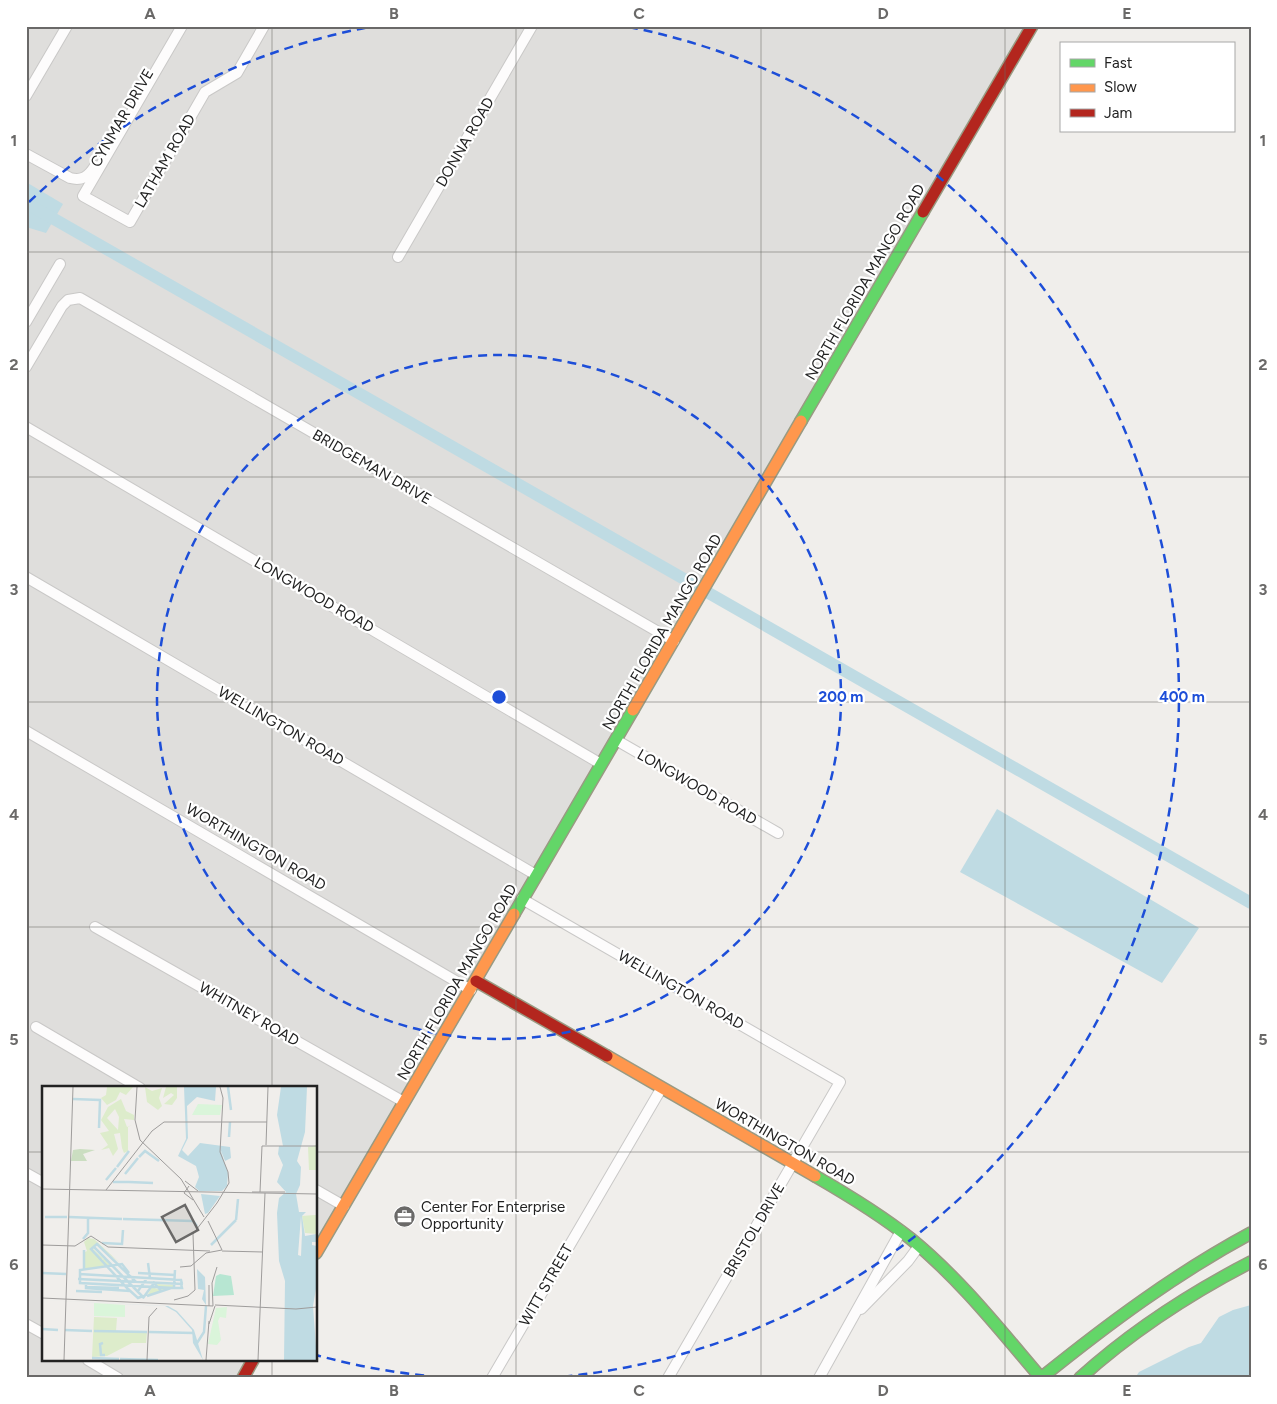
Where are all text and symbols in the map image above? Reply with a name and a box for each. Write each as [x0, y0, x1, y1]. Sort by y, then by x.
text: A [144, 4, 156, 23]
text: B [389, 4, 399, 23]
text: C [633, 4, 645, 23]
text: D [877, 4, 889, 23]
text: E [1122, 4, 1132, 23]
legend [1060, 42, 1234, 132]
text: Fast [1104, 54, 1133, 72]
street label: CYNMAR DRIVE [87, 66, 157, 170]
text: Slow [1104, 78, 1137, 96]
street label: DONNA ROAD [432, 94, 498, 190]
text: Jam [1104, 104, 1132, 122]
street label: LATHAM ROAD [131, 111, 199, 211]
text: 1 [11, 131, 17, 150]
text: 1 [1260, 131, 1266, 150]
street label: NORTH FLORIDA MANGO ROAD [801, 181, 929, 383]
text: 2 [9, 355, 19, 374]
text: 2 [1258, 355, 1268, 374]
street label: BRIDGEMAN DRIVE [309, 426, 435, 508]
street label: NORTH FLORIDA MANGO ROAD [598, 531, 726, 733]
street label: LONGWOOD ROAD [251, 553, 377, 637]
text: 3 [10, 580, 19, 599]
text: 3 [1259, 580, 1268, 599]
street label: WELLINGTON ROAD [215, 683, 347, 769]
centre of rings [490, 688, 508, 706]
text: 200 m [819, 688, 863, 706]
text: 400 m [1159, 688, 1205, 706]
street label: LONGWOOD ROAD [634, 745, 760, 829]
street label: WORTHINGTON ROAD [183, 800, 329, 894]
text: 4 [9, 805, 19, 824]
text: 4 [1258, 805, 1268, 824]
street label: NORTH FLORIDA MANGO ROAD [393, 881, 521, 1083]
street label: WELLINGTON ROAD [615, 947, 747, 1033]
street label: WHITNEY ROAD [196, 978, 302, 1050]
text: 5 [9, 1030, 19, 1049]
text: 5 [1258, 1030, 1268, 1049]
inset map [42, 1086, 318, 1362]
street label: WORTHINGTON ROAD [712, 1095, 858, 1189]
street label: BRISTOL DRIVE [720, 1179, 788, 1281]
place label: Center For Enterprise Opportunity [421, 1198, 565, 1233]
office icon: Center For Enterprise Opportunity [393, 1204, 417, 1228]
street label: WITT STREET [515, 1240, 577, 1329]
text: 6 [9, 1255, 19, 1274]
text: 6 [1258, 1255, 1268, 1274]
text: A [144, 1381, 156, 1400]
text: B [389, 1381, 399, 1400]
text: C [633, 1381, 645, 1400]
text: D [877, 1381, 889, 1400]
text: E [1122, 1381, 1132, 1400]

